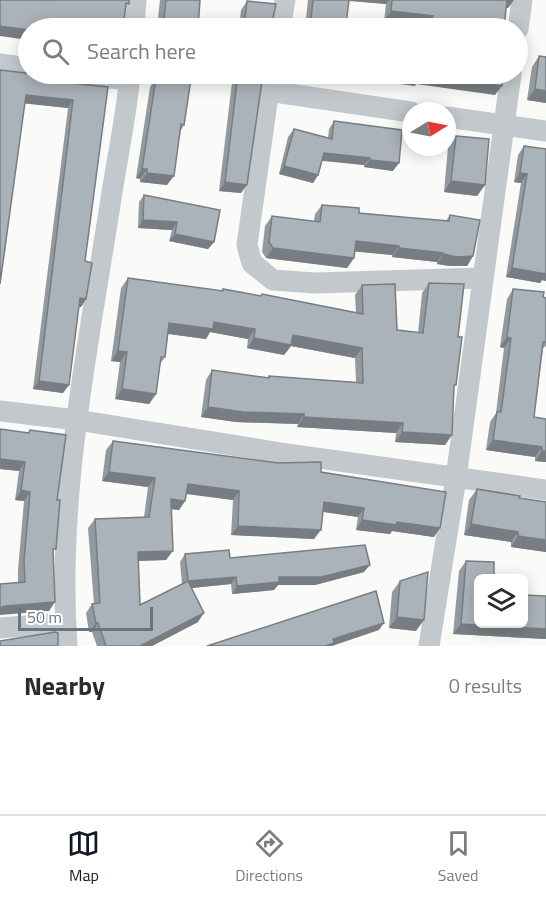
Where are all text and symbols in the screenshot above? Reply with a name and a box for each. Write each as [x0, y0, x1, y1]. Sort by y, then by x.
search box [18, 18, 528, 84]
text: Search here [87, 34, 196, 68]
icon: search [39, 35, 72, 68]
north arrow [402, 102, 456, 156]
map controls [474, 574, 528, 628]
button: layers [474, 574, 528, 628]
scale bar [18, 604, 153, 632]
text: 50 m [27, 605, 62, 629]
text: Nearby [24, 666, 105, 705]
text: 0 results [449, 670, 522, 701]
tab: Map [67, 827, 100, 887]
tab: Directions [235, 827, 303, 887]
tab: Saved [438, 827, 479, 887]

